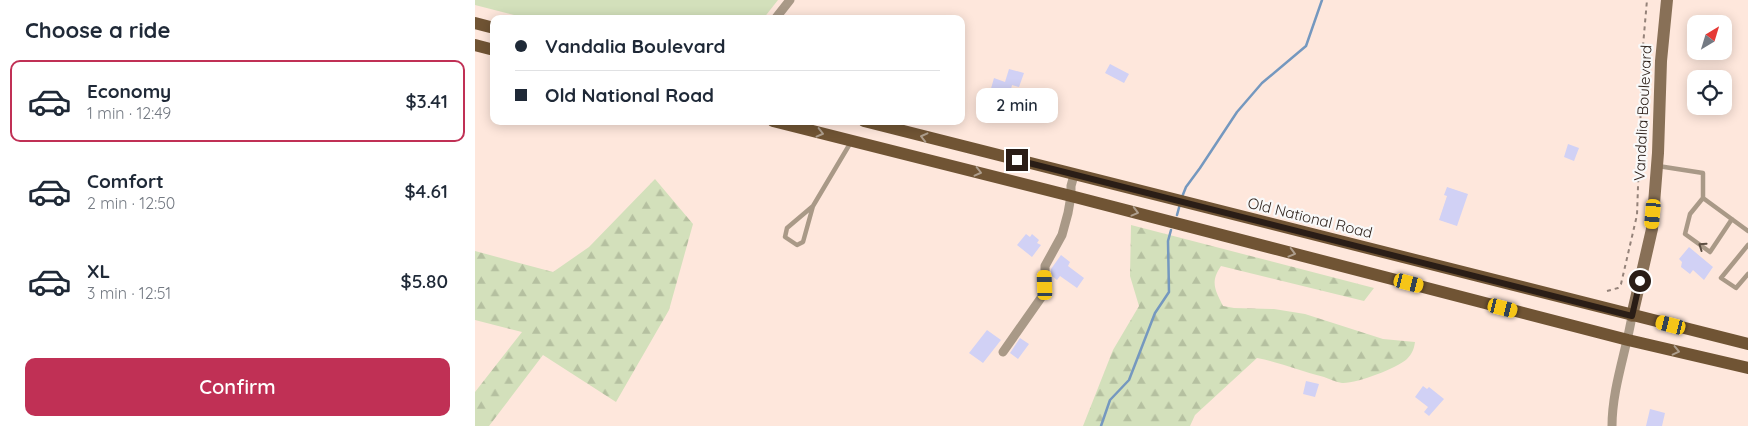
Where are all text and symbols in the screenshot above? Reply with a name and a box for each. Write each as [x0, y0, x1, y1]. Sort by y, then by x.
north arrow [1687, 15, 1733, 60]
map controls [1687, 15, 1732, 115]
text: Choose a ride [25, 16, 170, 44]
text: Vandalia Boulevard [545, 34, 725, 58]
street label: Vandalia Boulevard [1629, 44, 1656, 181]
button: locate [1687, 70, 1732, 115]
icon: car [27, 79, 72, 124]
text: Economy [87, 79, 171, 103]
text: Old National Road [545, 83, 714, 107]
callout: 2 min [976, 88, 1058, 122]
text: $3.41 [405, 89, 448, 113]
text: 2 min [996, 95, 1038, 115]
text: 1 min · 12:49 [87, 103, 171, 123]
one-way arrow [815, 128, 823, 138]
one-way arrow [921, 132, 929, 142]
route end [1006, 149, 1028, 171]
one-way arrow [973, 167, 981, 177]
icon: car [27, 169, 72, 214]
text: Comfort [87, 169, 164, 193]
text: $4.61 [404, 179, 448, 203]
text: 2 min · 12:50 [87, 193, 175, 213]
street label: Old National Road [1246, 193, 1374, 242]
car [1644, 198, 1661, 230]
one-way arrow [1131, 207, 1139, 217]
one-way arrow [1699, 244, 1708, 252]
one-way arrow [1288, 247, 1297, 258]
icon: car [27, 259, 72, 304]
text: XL [87, 259, 110, 283]
text: $5.80 [401, 269, 448, 293]
car [1036, 270, 1053, 300]
route start [1629, 270, 1651, 292]
car [1392, 272, 1425, 294]
text: 3 min · 12:51 [87, 283, 171, 303]
car [1486, 297, 1519, 319]
car [1654, 314, 1687, 336]
one-way arrow [1671, 345, 1680, 356]
button: Confirm [25, 358, 450, 416]

